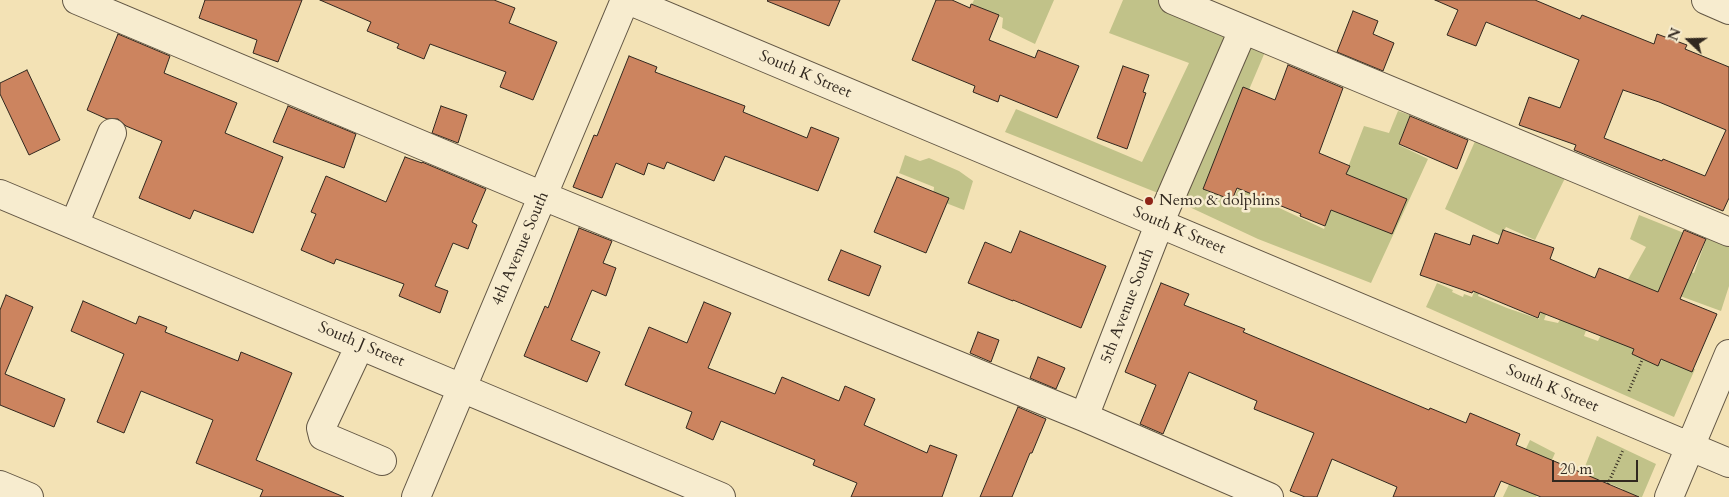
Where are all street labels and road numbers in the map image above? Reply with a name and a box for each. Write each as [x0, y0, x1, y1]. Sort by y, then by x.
street label: South K Street [756, 47, 854, 103]
street label: 4th Avenue South [488, 189, 554, 309]
street label: South K Street [1130, 203, 1228, 259]
street label: 5th Avenue South [1097, 246, 1159, 366]
street label: South J Street [315, 318, 407, 372]
street label: South K Street [1503, 361, 1601, 417]

